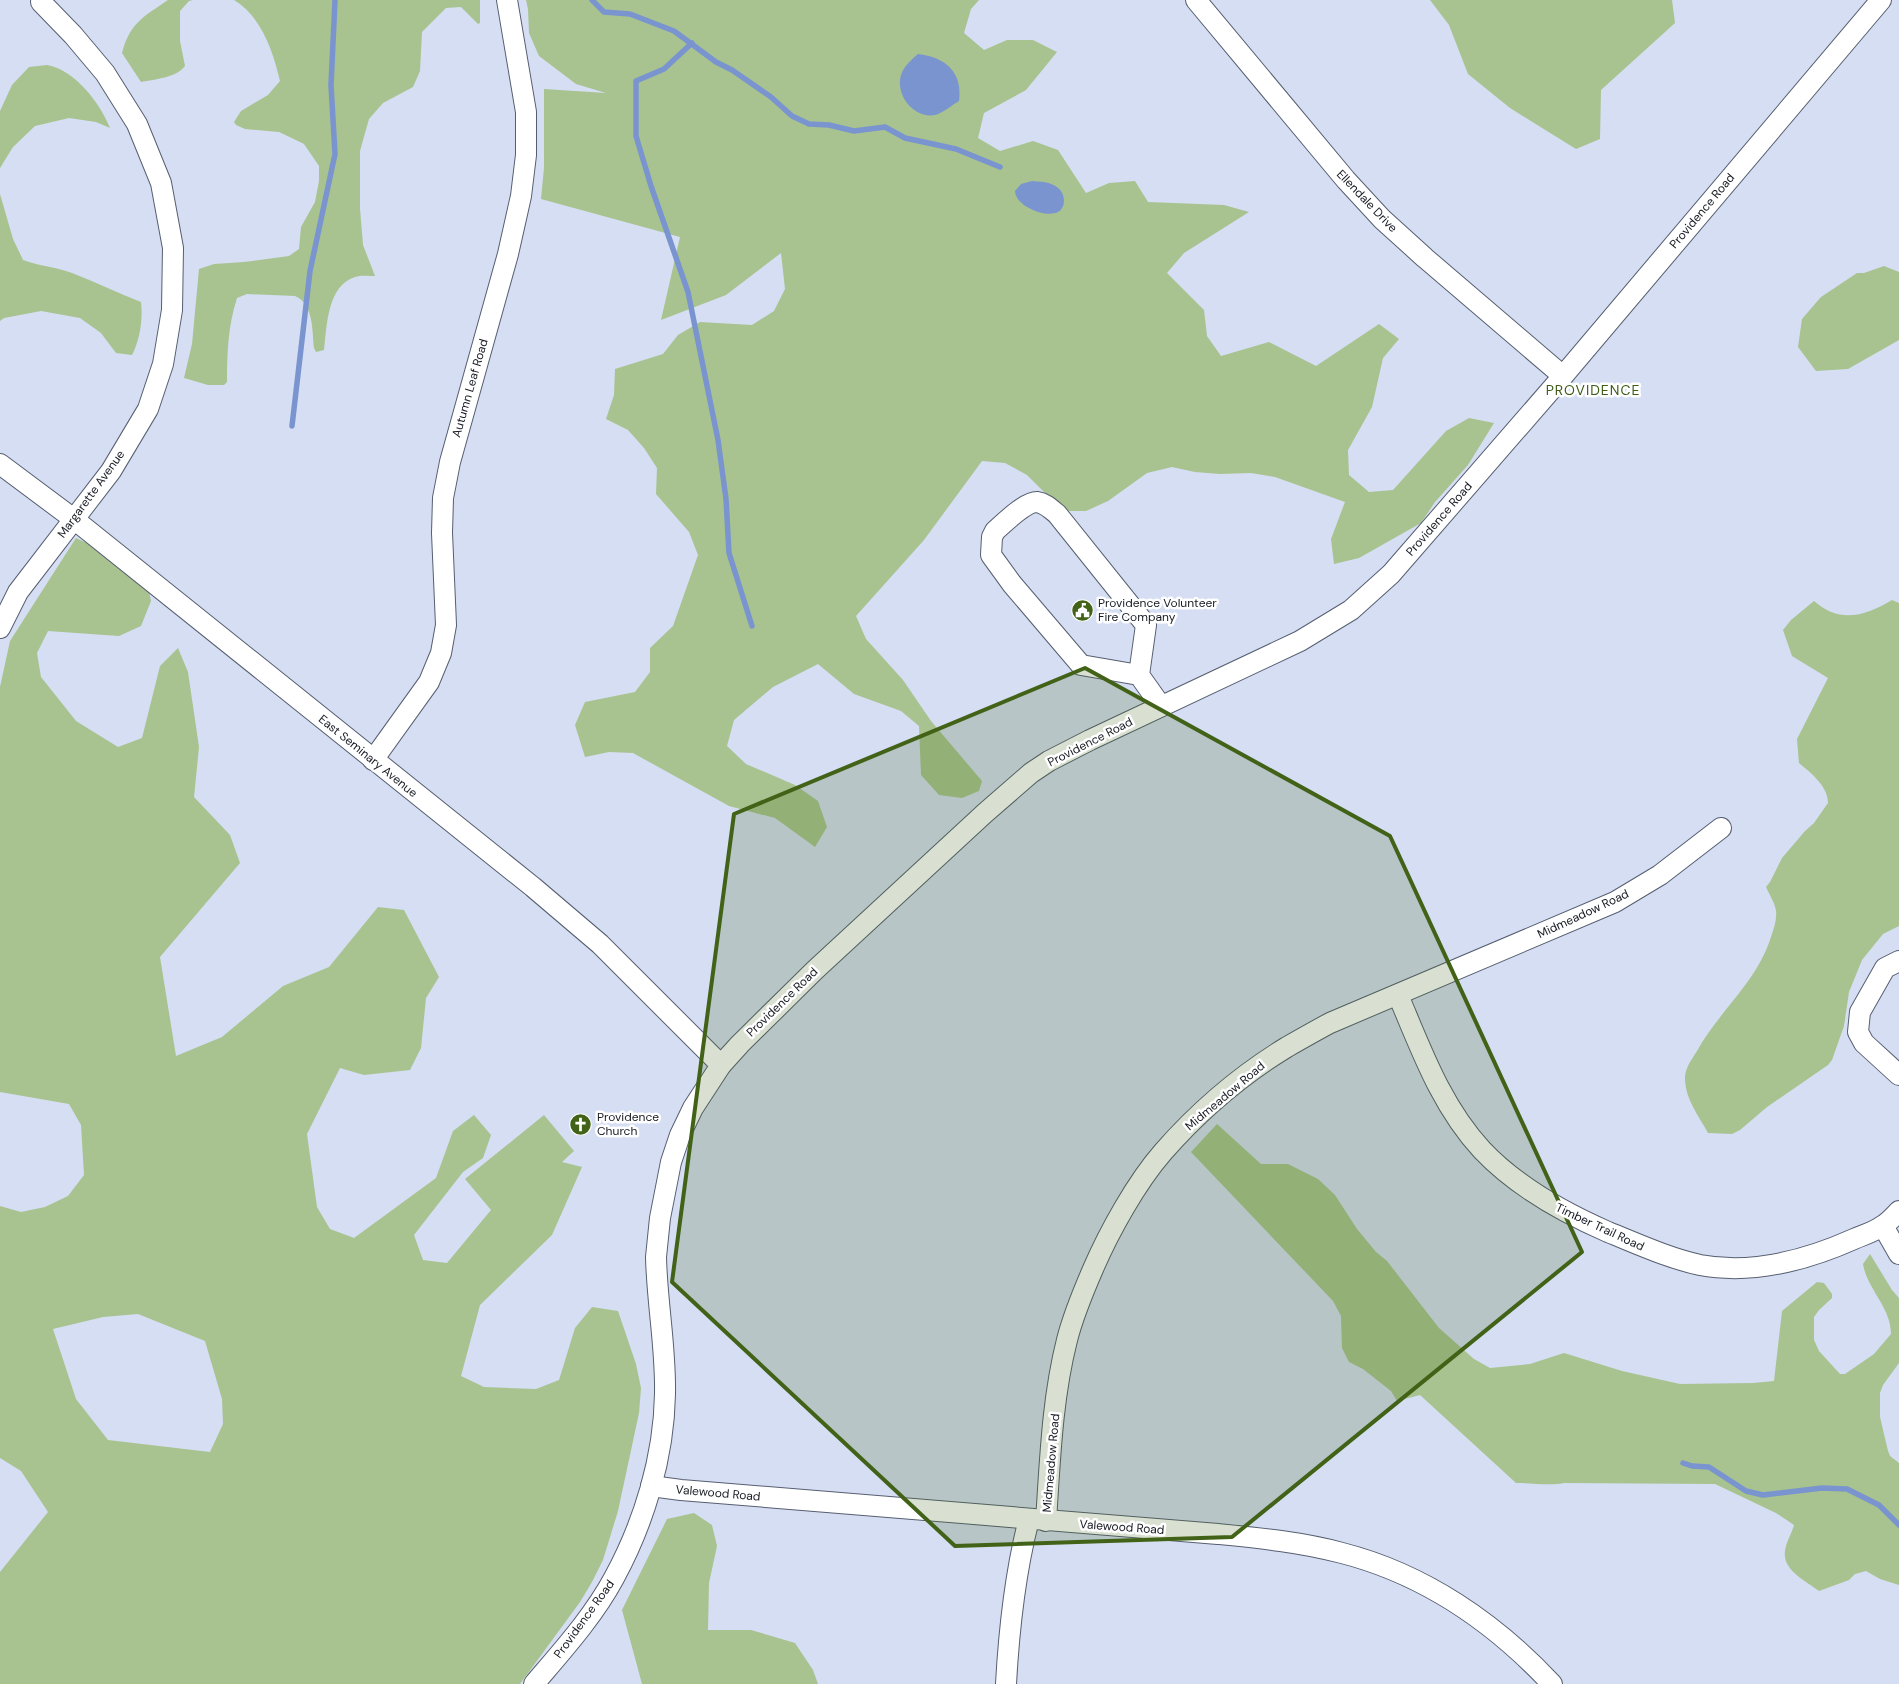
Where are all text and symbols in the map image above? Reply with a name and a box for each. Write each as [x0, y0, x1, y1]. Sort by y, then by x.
street label: Ellendale Drive [1333, 166, 1401, 236]
street label: Providence Road [1666, 170, 1738, 252]
street label: Autumn Leaf Road [448, 337, 492, 439]
district label: PROVIDENCE [1546, 381, 1640, 399]
street label: Margarette Avenue [54, 447, 128, 541]
street label: Providence Road [1402, 479, 1476, 559]
place label: Providence Volunteer Fire Company [1098, 595, 1217, 625]
public building icon: Providence Volunteer Fire Company [1070, 598, 1094, 622]
street label: East Seminary Avenue [315, 711, 421, 801]
street label: Providence Road [1045, 714, 1135, 770]
street label: Midmeadow Road [1535, 886, 1631, 942]
street label: Providence Road [743, 964, 821, 1040]
street label: Midmeadow Road [1182, 1058, 1268, 1134]
place label: Providence Church [597, 1109, 659, 1139]
church icon: Providence Church [569, 1112, 593, 1136]
street label: Timber Trail Road [1553, 1199, 1647, 1255]
street label: Midmeadow Road [1039, 1413, 1063, 1513]
street label: Valewood Road [675, 1481, 761, 1505]
street label: Valewood Road [1079, 1516, 1165, 1538]
street label: Providence Road [550, 1577, 618, 1661]

